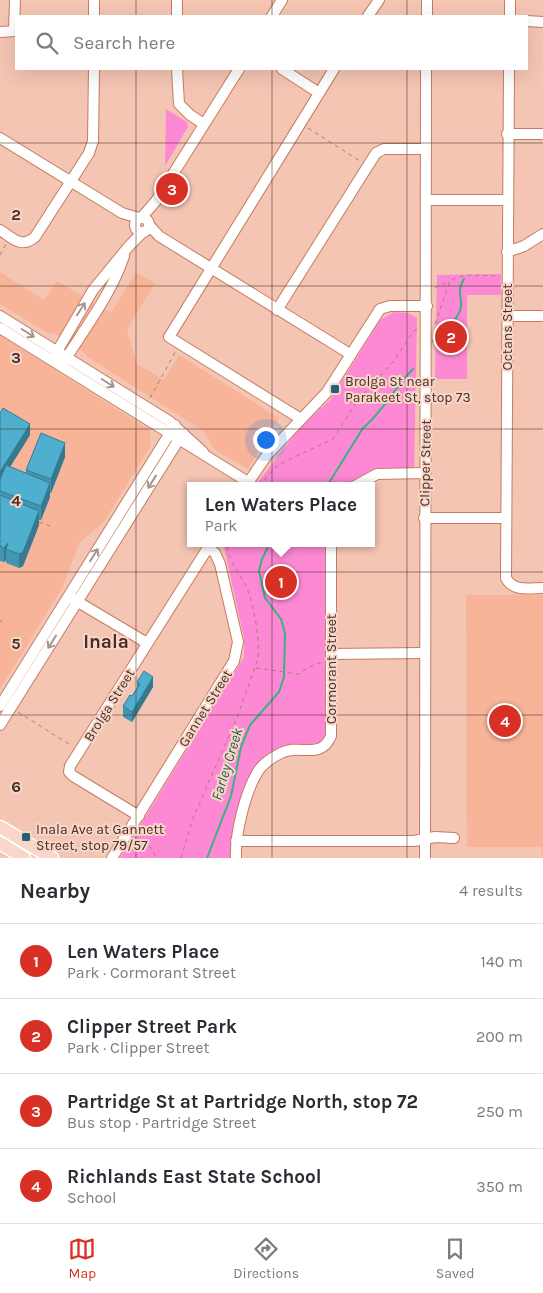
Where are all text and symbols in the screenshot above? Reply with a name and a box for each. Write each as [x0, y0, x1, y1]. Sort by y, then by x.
search box [15, 15, 528, 70]
icon: search [33, 29, 61, 57]
text: Search here [73, 32, 175, 54]
pin: 3 [156, 170, 188, 208]
text: 2 [11, 205, 21, 224]
street label: Octans Street [499, 284, 516, 370]
one-way arrow [77, 302, 87, 316]
pin: 2 [435, 318, 467, 356]
one-way arrow [21, 329, 35, 339]
text: 3 [11, 348, 21, 367]
place label: Brolga St near Parakeet St, stop 73 [345, 373, 471, 406]
one-way arrow [100, 378, 114, 388]
marker: Brolga St near Parakeet St, stop 73 [329, 383, 341, 395]
street label: Clipper Street [416, 419, 435, 507]
your location [253, 427, 279, 453]
one-way arrow [147, 474, 157, 488]
popup [187, 482, 375, 547]
text: 4 [11, 491, 21, 510]
text: Len Waters Place [205, 494, 357, 516]
text: Park [205, 516, 237, 535]
one-way arrow [89, 549, 99, 563]
pin: 1 [265, 563, 297, 601]
street label: Cormorant Street [323, 614, 340, 724]
district label: Inala [83, 631, 129, 653]
text: 5 [11, 634, 21, 653]
one-way arrow [47, 634, 57, 648]
street label: Brolga Street [80, 666, 139, 745]
street label: Gannet Street [175, 667, 236, 750]
pin: 4 [489, 702, 521, 740]
water label: Farley Creek [207, 725, 247, 802]
text: 6 [11, 777, 21, 796]
place label: Inala Ave at Gannett Street, stop 79/57 [36, 821, 164, 854]
marker: Inala Ave at Gannett Street, stop 79/57 [20, 831, 32, 843]
text: Nearby [20, 879, 90, 903]
text: 4 results [459, 881, 523, 900]
text: Len Waters Place [67, 941, 219, 963]
text: 1 [33, 952, 39, 971]
text: 140 m [481, 952, 523, 971]
text: Park · Cormorant Street [67, 963, 236, 982]
text: Clipper Street Park [67, 1016, 237, 1038]
text: 2 [31, 1027, 41, 1046]
text: 200 m [476, 1027, 523, 1046]
text: Park · Clipper Street [67, 1038, 209, 1057]
text: Partridge St at Partridge North, stop 72 [67, 1091, 418, 1113]
text: 3 [31, 1102, 41, 1121]
text: 250 m [476, 1102, 523, 1121]
text: Bus stop · Partridge Street [67, 1113, 256, 1132]
text: Richlands East State School [67, 1166, 322, 1188]
text: 4 [31, 1177, 41, 1196]
text: 350 m [476, 1177, 523, 1196]
text: School [67, 1188, 117, 1207]
tab: Map [68, 1235, 96, 1282]
tab: Directions [233, 1235, 299, 1282]
tab: Saved [436, 1235, 475, 1282]

